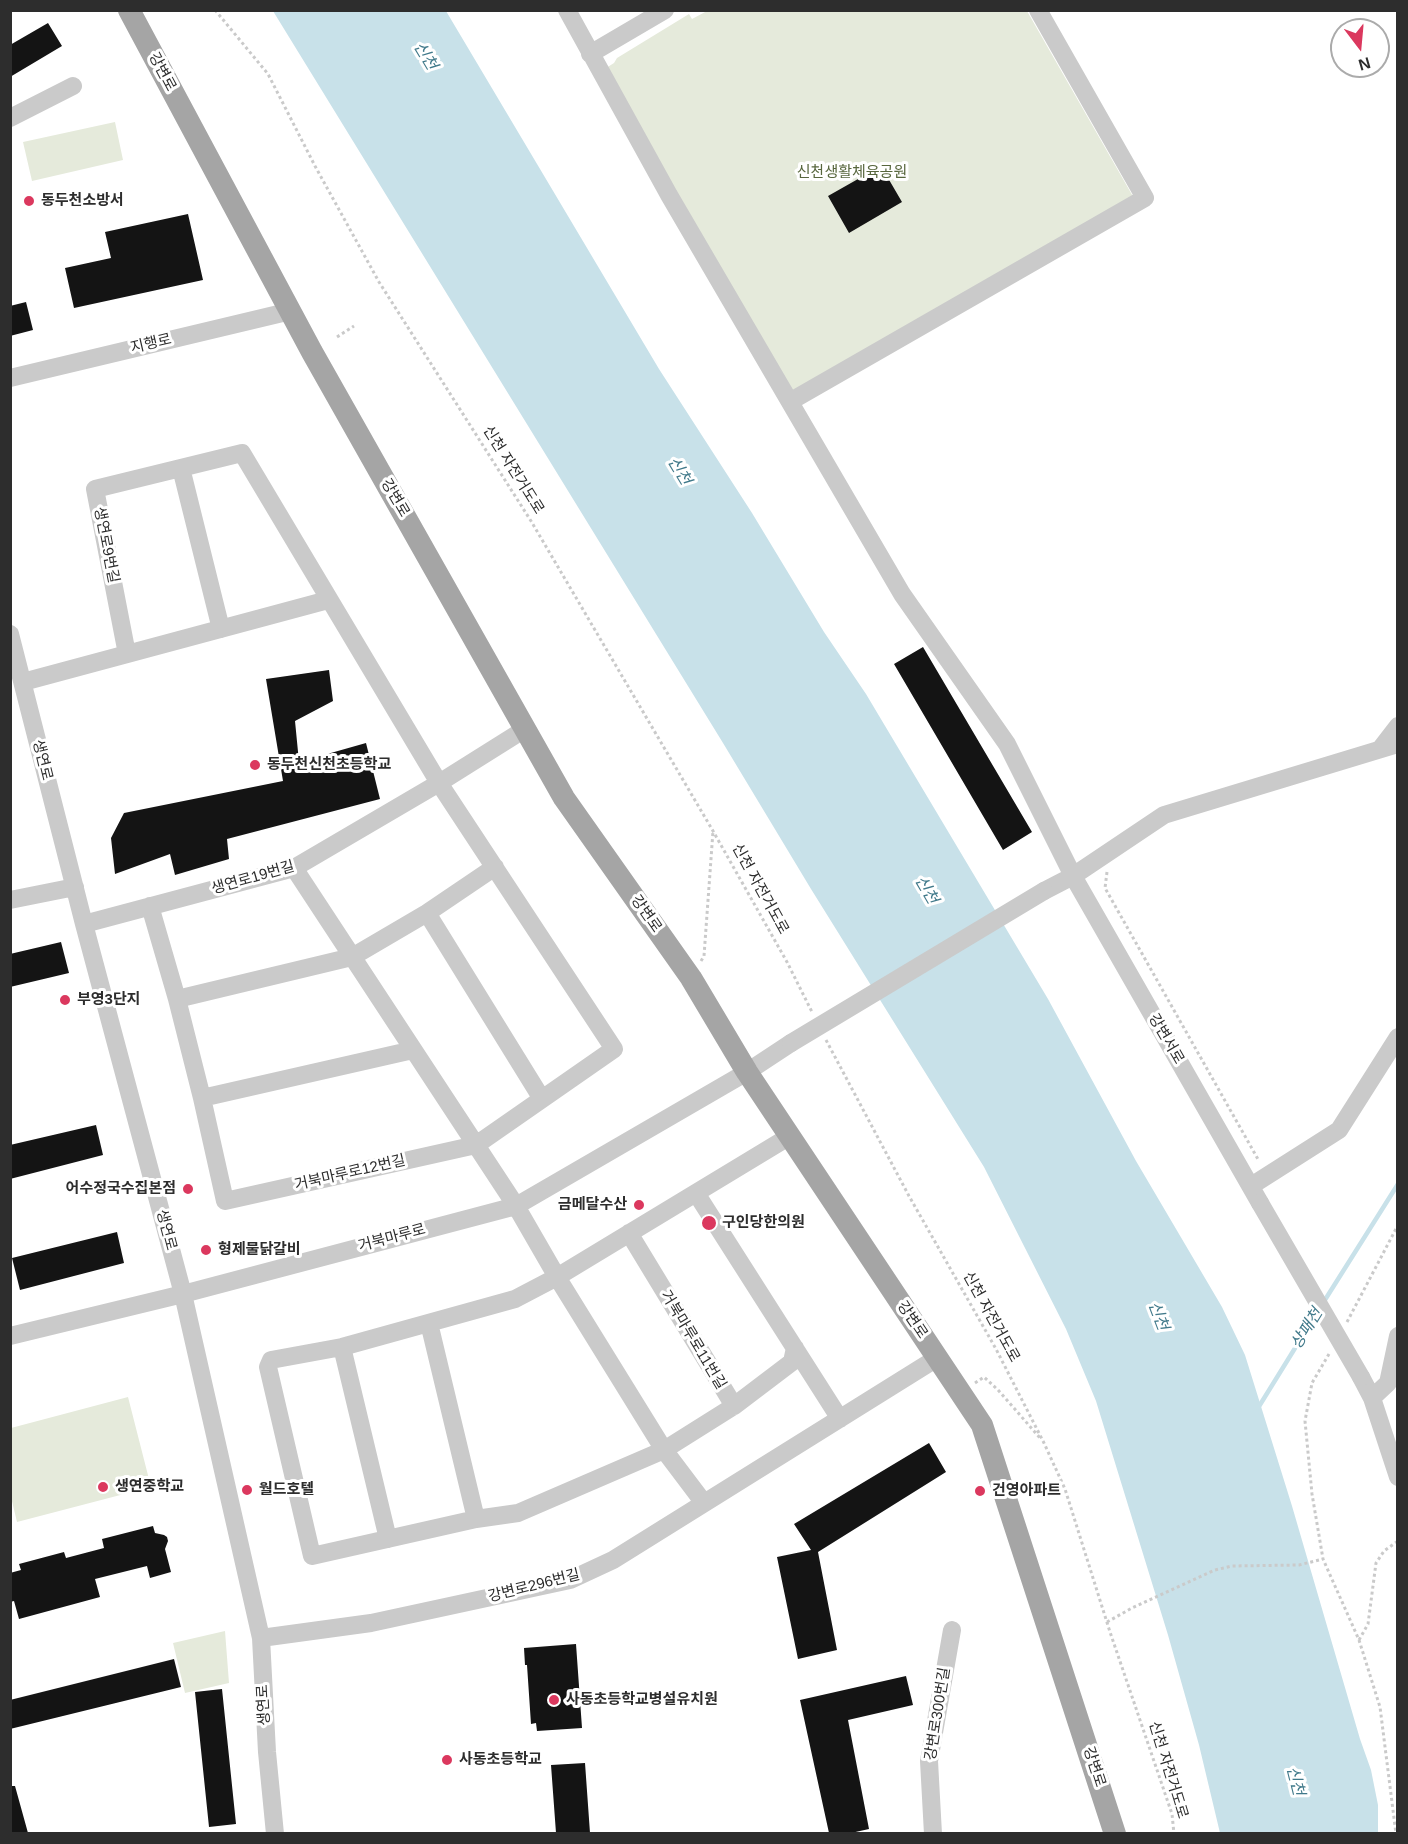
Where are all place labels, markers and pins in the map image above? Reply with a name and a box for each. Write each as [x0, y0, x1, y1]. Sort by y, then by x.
place label: 동두천소방서 [41, 192, 124, 210]
marker: 동두천소방서 [22, 194, 36, 208]
place label: 동두천신천초등학교 [267, 756, 391, 774]
marker: 동두천신천초등학교 [248, 758, 262, 772]
place label: 부영3단지 [77, 991, 141, 1009]
marker: 부영3단지 [58, 993, 72, 1007]
place label: 어수정국수집본점 [66, 1180, 176, 1198]
marker: 어수정국수집본점 [181, 1182, 195, 1196]
place label: 금메달수산 [558, 1196, 627, 1214]
marker: 금메달수산 [632, 1198, 646, 1212]
marker: 구인당한의원 [700, 1214, 718, 1232]
place label: 구인당한의원 [722, 1214, 805, 1232]
place label: 형제물닭갈비 [218, 1241, 301, 1259]
marker: 형제물닭갈비 [199, 1243, 213, 1257]
place label: 생연중학교 [115, 1478, 184, 1496]
marker: 생연중학교 [96, 1480, 110, 1494]
place label: 월드호텔 [259, 1481, 314, 1499]
place label: 건영아파트 [992, 1482, 1061, 1500]
marker: 월드호텔 [240, 1483, 254, 1497]
marker: 건영아파트 [973, 1484, 987, 1498]
place label: 사동초등학교병설유치원 [566, 1691, 718, 1709]
marker: 사동초등학교병설유치원 [547, 1693, 561, 1707]
place label: 사동초등학교 [459, 1751, 542, 1769]
marker: 사동초등학교 [440, 1753, 454, 1767]

